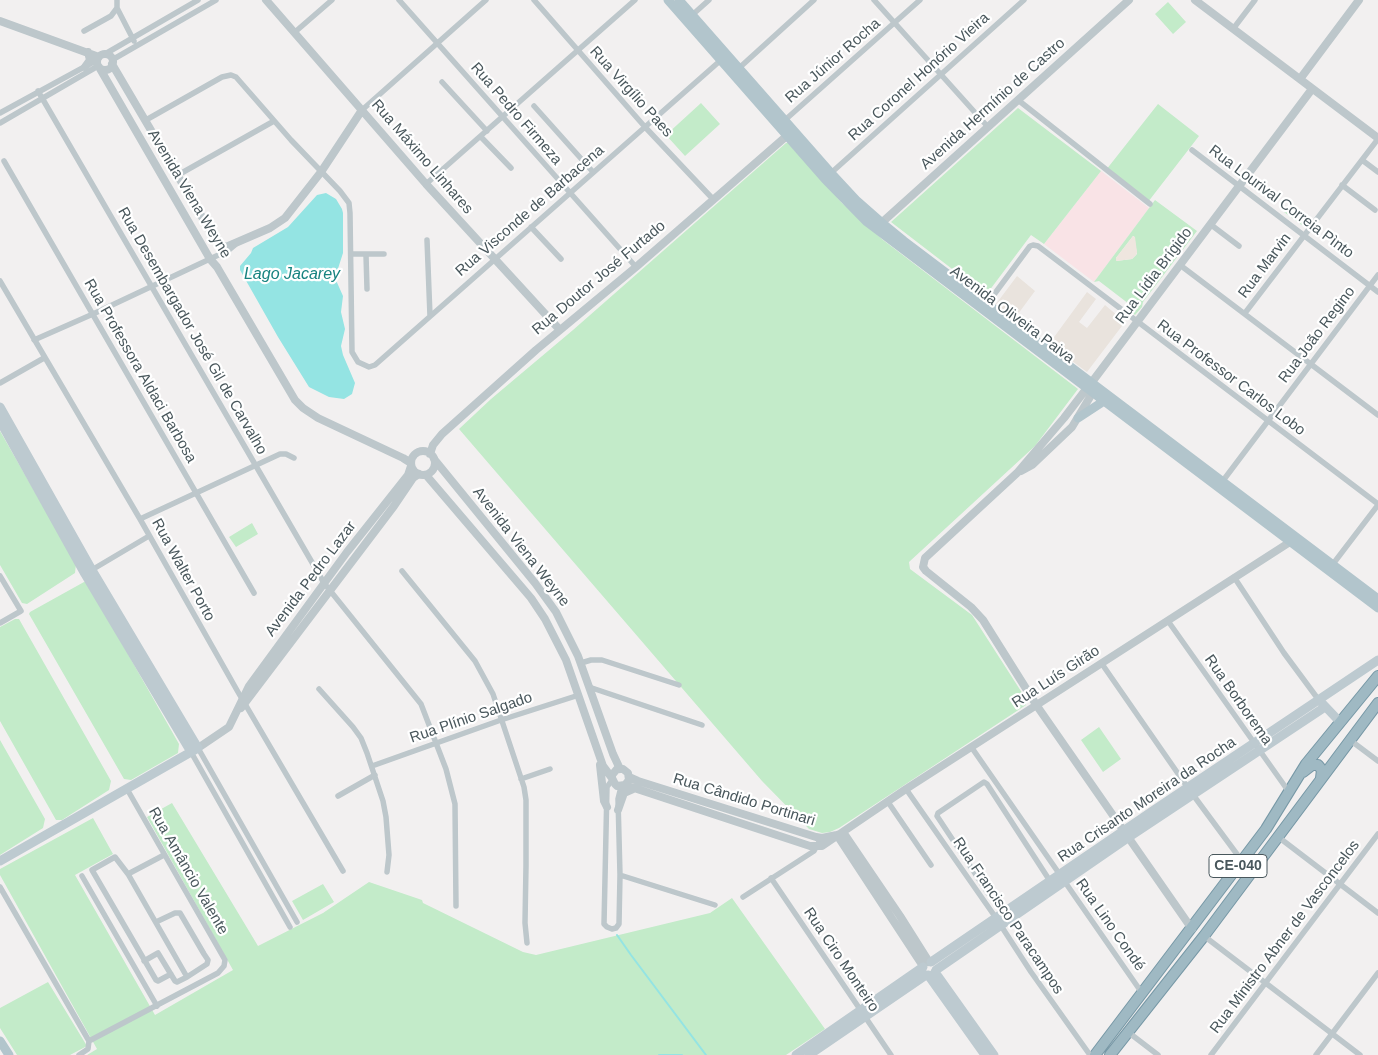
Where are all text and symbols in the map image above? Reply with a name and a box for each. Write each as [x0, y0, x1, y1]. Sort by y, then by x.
street label: Rua Coronel Honório Vieira [845, 9, 993, 145]
street label: Rua Júnior Rocha [782, 15, 884, 107]
street label: Avenida Hermínio de Castro [917, 34, 1069, 174]
street label: Rua Virgílio Paes [586, 43, 676, 141]
street label: Rua Pedro Firmeza [467, 59, 565, 169]
street label: Rua Máximo Linhares [367, 96, 477, 218]
street label: Avenida Viena Weyne [143, 126, 235, 262]
street label: Rua Visconde de Barbacena [452, 142, 608, 280]
street label: Rua Lourival Correia Pìnto [1205, 142, 1357, 262]
street label: Rua Desembargador José Gil de Carvalho [114, 204, 270, 458]
street label: Rua Doutor José Furtado [529, 217, 669, 339]
street label: Rua Lídia Brígido [1112, 224, 1196, 328]
street label: Rua Marvin [1235, 230, 1295, 302]
street label: Avenida Oliveira Paiva [946, 262, 1078, 368]
water label: Lago Jacarey [244, 265, 340, 285]
street label: Rua Professora Aldaci Barbosa [80, 276, 200, 466]
street label: Rua João Regino [1275, 283, 1359, 387]
street label: Rua Professor Carlos Lobo [1153, 316, 1309, 440]
street label: Avenida Viena Weyne [469, 484, 573, 610]
street label: Rua Walter Porto [147, 516, 219, 624]
street label: Avenida Pedro Lazar [262, 518, 360, 640]
street label: Rua Luís Girão [1009, 642, 1103, 712]
street label: Rua Borborema [1200, 651, 1276, 749]
street label: Rua Plínio Salgado [407, 689, 535, 747]
street label: Rua Crisanto Moreira da Rocha [1055, 734, 1239, 866]
street label: Rua Cândido Portinari [671, 770, 817, 830]
street label: Rua Amâncio Valente [144, 804, 232, 938]
street label: Rua Francisco Paracampos [949, 834, 1067, 998]
street label: Rua Ministro Abner de Vasconcelos [1206, 837, 1364, 1037]
road number: CE-040 [1209, 854, 1267, 878]
street label: Rua Lino Condé [1072, 875, 1148, 975]
street label: Rua Ciro Monteiro [800, 905, 882, 1015]

